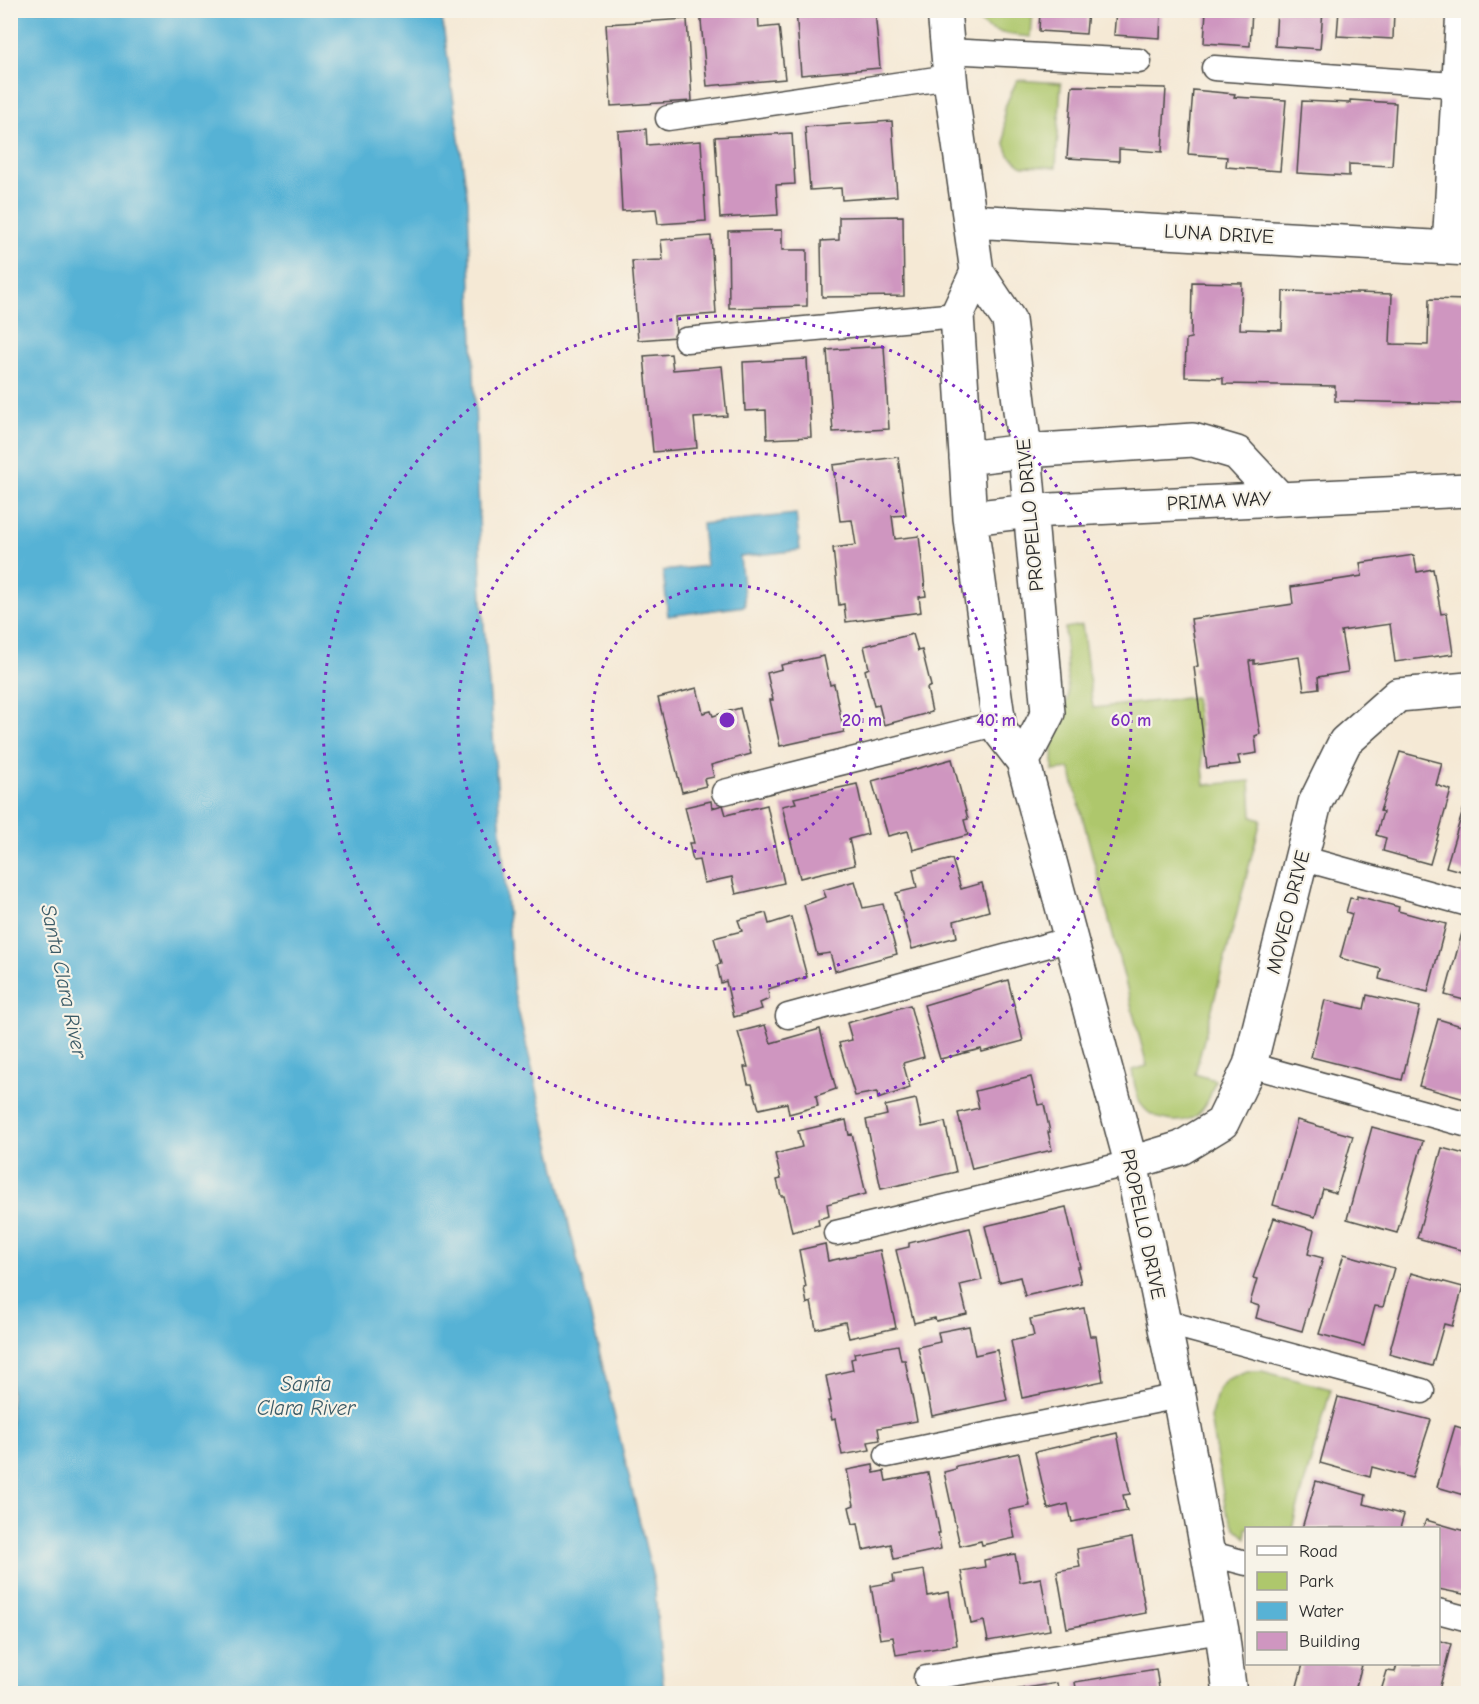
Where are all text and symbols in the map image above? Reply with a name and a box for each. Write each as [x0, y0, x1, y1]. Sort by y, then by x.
street label: LUNA DRIVE [1164, 220, 1274, 248]
street label: PROPELLO DRIVE [1012, 438, 1048, 592]
street label: PRIMA WAY [1166, 487, 1272, 515]
centre of rings [717, 710, 737, 730]
text: 20 m [842, 710, 882, 731]
text: 40 m [976, 710, 1016, 731]
text: 60 m [1111, 710, 1151, 731]
street label: MOVEO DRIVE [1262, 848, 1314, 976]
water label: Santa Clara River [36, 902, 92, 1062]
street label: PROPELLO DRIVE [1116, 1147, 1170, 1301]
water label: Santa Clara River [257, 1372, 357, 1420]
legend [1245, 1527, 1440, 1665]
text: Road [1299, 1541, 1338, 1562]
text: Park [1299, 1571, 1334, 1592]
text: Water [1299, 1601, 1344, 1622]
text: Building [1299, 1631, 1361, 1652]

